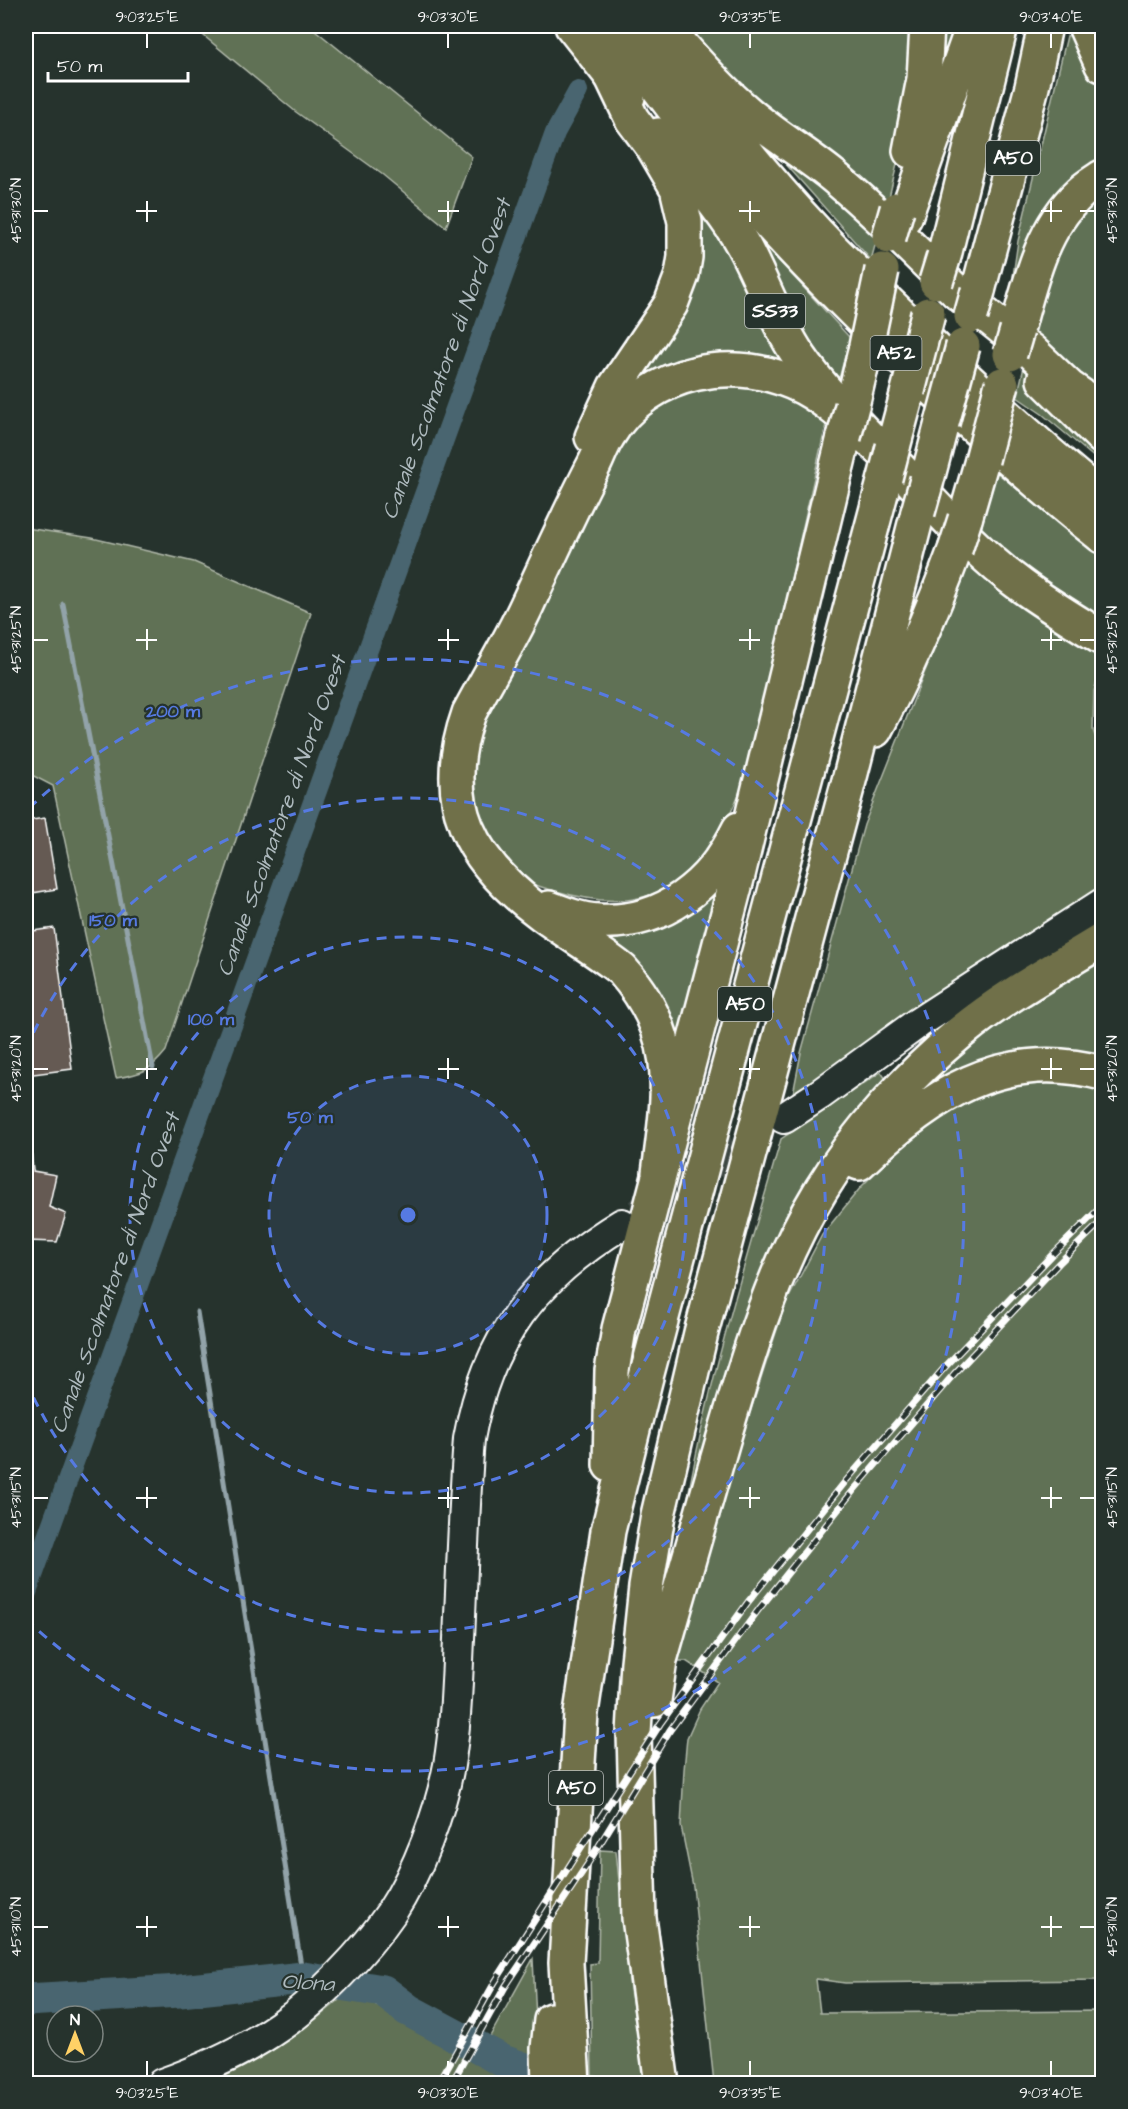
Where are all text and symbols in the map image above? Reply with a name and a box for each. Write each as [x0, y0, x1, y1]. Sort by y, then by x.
text: 9°03'25"E [116, 7, 179, 28]
text: 9°03'30"E [418, 7, 479, 28]
text: 9°03'35"E [719, 7, 781, 28]
text: 9°03'40"E [1019, 7, 1083, 28]
scale bar [48, 45, 188, 83]
text: 50 m [57, 54, 102, 79]
road number: A50 [986, 141, 1040, 175]
text: 45°31'30"N [6, 178, 27, 244]
text: 45°31'30"N [1102, 178, 1123, 244]
water label: Canale Scolmatore di Nord Ovest [374, 192, 520, 524]
road number: SS33 [745, 294, 805, 328]
road number: A52 [870, 336, 922, 370]
text: 45°31'25"N [6, 606, 27, 674]
text: 45°31'25"N [1102, 606, 1123, 674]
water label: Canale Scolmatore di Nord Ovest [209, 649, 355, 981]
text: 200 m [145, 699, 201, 724]
text: 150 m [89, 908, 138, 933]
road number: A50 [718, 987, 772, 1021]
text: 100 m [188, 1007, 235, 1032]
text: 45°31'20"N [6, 1035, 27, 1103]
text: 45°31'20"N [1102, 1035, 1123, 1103]
text: 50 m [287, 1105, 334, 1130]
water label: Canale Scolmatore di Nord Ovest [43, 1106, 189, 1438]
centre of rings [398, 1205, 418, 1225]
text: 45°31'15"N [6, 1467, 27, 1529]
text: 45°31'15"N [1102, 1467, 1123, 1529]
road number: A50 [549, 1771, 603, 1805]
text: 45°31'10"N [6, 1897, 27, 1957]
text: 45°31'10"N [1102, 1897, 1123, 1957]
water label: Olona [281, 1966, 337, 2000]
north arrow [45, 2004, 105, 2064]
text: N [70, 2009, 80, 2031]
text: 9°03'25"E [116, 2083, 179, 2104]
text: 9°03'30"E [418, 2083, 479, 2104]
text: 9°03'35"E [719, 2083, 781, 2104]
text: 9°03'40"E [1019, 2083, 1083, 2104]

